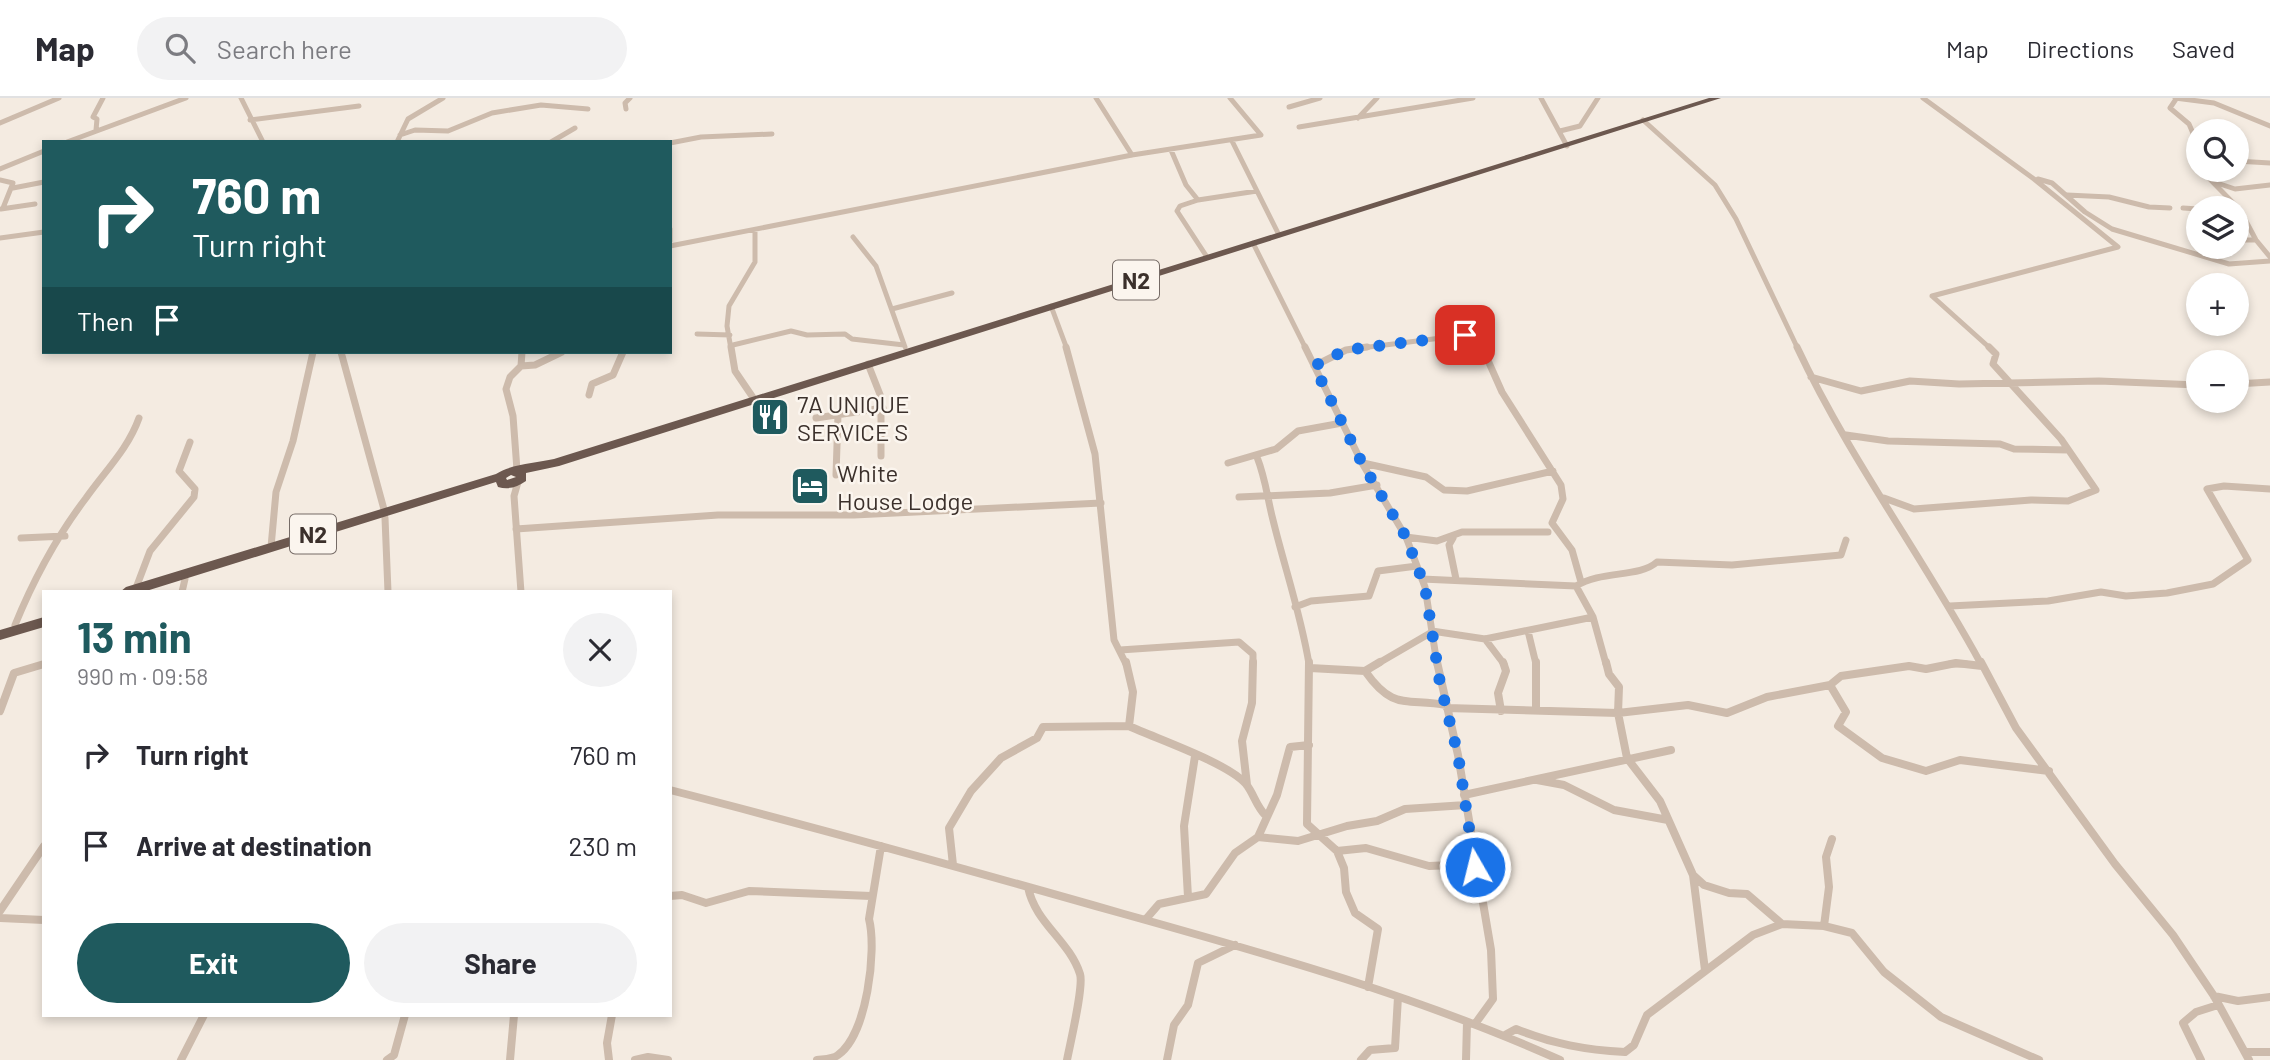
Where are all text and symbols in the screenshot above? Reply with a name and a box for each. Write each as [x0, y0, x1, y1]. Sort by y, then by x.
search box [137, 17, 627, 80]
text: Map [35, 28, 95, 68]
icon: search [161, 29, 199, 67]
text: Search here [217, 33, 352, 64]
text: Map [1946, 34, 1989, 63]
text: Directions [2027, 34, 2134, 63]
text: Saved [2172, 34, 2235, 63]
map controls [2186, 119, 2249, 413]
button: search [2186, 119, 2249, 182]
text: 760 m [192, 165, 321, 224]
icon: right [77, 168, 168, 259]
button: layers [2186, 196, 2249, 259]
text: Turn right [192, 225, 327, 263]
road number: N2 [1113, 260, 1159, 300]
button: + [2186, 273, 2249, 336]
icon: arrive [148, 301, 186, 339]
text: Then [77, 305, 134, 336]
pin [1435, 305, 1495, 365]
icon: arrive [1446, 316, 1484, 354]
button: − [2186, 350, 2249, 413]
place label: 7A UNIQUE SERVICE S [797, 389, 910, 446]
restaurant icon: 7A UNIQUE SERVICE S [749, 396, 791, 438]
place label: White House Lodge [837, 458, 973, 515]
hotel icon: White House Lodge [789, 465, 831, 507]
road number: N2 [290, 514, 336, 554]
text: 13 min [77, 611, 192, 661]
button: close [563, 613, 637, 687]
text: 990 m · 09:58 [77, 662, 208, 690]
icon: right [77, 736, 115, 774]
text: Turn right [136, 739, 249, 770]
text: 760 m [570, 739, 637, 770]
icon: arrive [77, 827, 115, 865]
text: Arrive at destination [136, 830, 372, 861]
text: 230 m [568, 830, 637, 861]
position arrow [1438, 830, 1512, 904]
button: Exit [77, 923, 350, 1003]
button: Share [364, 923, 637, 1003]

